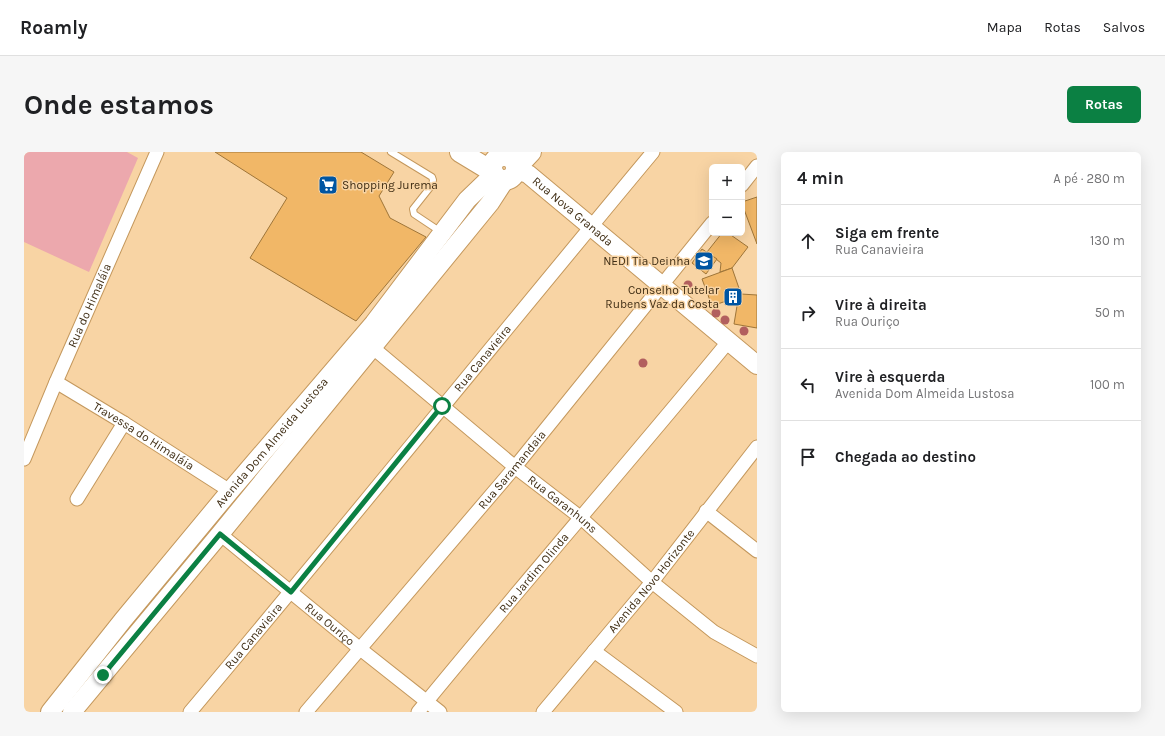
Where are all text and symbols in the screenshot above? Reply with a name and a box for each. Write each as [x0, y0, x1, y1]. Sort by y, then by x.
text: Roamly [20, 17, 87, 39]
text: Mapa [987, 19, 1022, 36]
text: Rotas [1044, 19, 1081, 36]
text: Salvos [1103, 19, 1145, 36]
button: Rotas [1067, 86, 1141, 123]
text: Onde estamos [24, 88, 214, 121]
map controls [709, 164, 745, 236]
button: + [709, 164, 745, 200]
text: 4 min [797, 168, 844, 188]
text: A pé · 280 m [1053, 171, 1125, 186]
supermarket icon: Shopping Jurema [317, 174, 339, 196]
street label: Rua Nova Granada [530, 174, 616, 249]
place label: Shopping Jurema [342, 178, 438, 192]
button: − [709, 200, 745, 236]
text: Siga em frente [835, 224, 939, 242]
icon: ahead [797, 230, 819, 252]
text: 130 m [1090, 233, 1125, 248]
text: Rua Canavieira [835, 242, 924, 257]
school or university icon: NEDI Tia Deinha [693, 250, 715, 272]
place label: NEDI Tia Deinha [603, 254, 690, 268]
street label: Rua do Himaláia [65, 261, 114, 350]
place label: Conselho Tutelar Rubens Vaz da Costa [605, 283, 720, 311]
building icon: Conselho Tutelar Rubens Vaz da Costa [722, 286, 744, 308]
text: Vire à direita [835, 296, 927, 314]
icon: right [797, 302, 819, 324]
text: 50 m [1095, 305, 1125, 320]
text: Rua Ouriço [835, 314, 900, 329]
street label: Rua Canavieira [451, 322, 514, 395]
text: Vire à esquerda [835, 368, 945, 386]
icon: left [797, 374, 819, 396]
street label: Avenida Dom Almeida Lustosa [212, 375, 331, 510]
text: 100 m [1090, 377, 1125, 392]
text: Avenida Dom Almeida Lustosa [835, 386, 1015, 401]
route start [433, 397, 451, 415]
street label: Travessa do Himaláia [91, 399, 197, 473]
street label: Rua Saramandaia [475, 428, 549, 512]
icon: arrive [797, 446, 819, 468]
text: Chegada ao destino [835, 448, 976, 466]
street label: Rua Garanhuns [525, 472, 600, 536]
street label: Avenida Novo Horizonte [605, 526, 697, 636]
street label: Rua Jardim Olinda [496, 530, 572, 616]
street label: Rua Canavieira [222, 600, 285, 672]
street label: Rua Ouriço [302, 600, 357, 648]
route end [94, 666, 112, 684]

